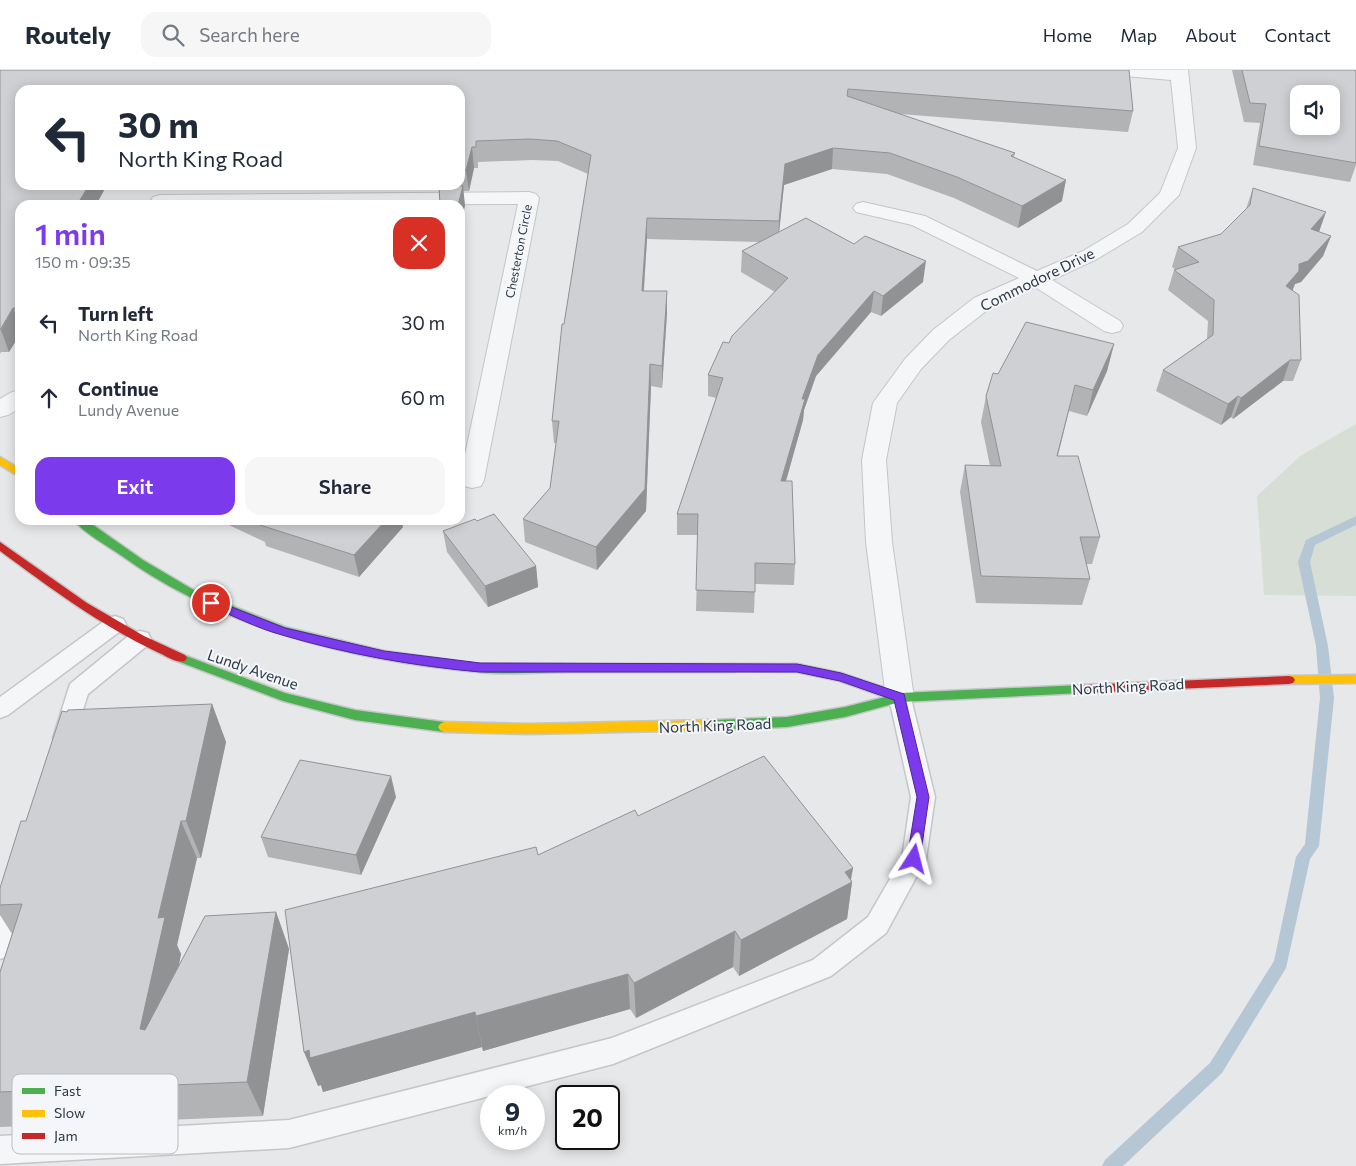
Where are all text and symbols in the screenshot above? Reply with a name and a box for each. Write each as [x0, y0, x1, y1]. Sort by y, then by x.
search box [141, 12, 491, 57]
text: Routely [25, 20, 111, 49]
icon: search [159, 21, 187, 49]
text: Search here [199, 23, 300, 46]
text: Home [1043, 24, 1092, 46]
text: Map [1120, 24, 1157, 46]
text: About [1185, 24, 1237, 46]
text: Contact [1265, 24, 1331, 46]
map controls [1290, 85, 1340, 135]
button: sound [1290, 85, 1340, 135]
text: 30 m [118, 102, 199, 145]
icon: left [35, 105, 100, 170]
text: North King Road [118, 145, 283, 172]
street label: Chesterton Circle [502, 203, 534, 299]
text: 1 min [35, 214, 106, 251]
button: close [393, 217, 445, 269]
street label: Commodore Drive [977, 244, 1097, 314]
text: 150 m · 09:35 [35, 252, 131, 271]
text: Turn left [78, 302, 153, 325]
icon: left [35, 309, 63, 337]
text: 30 m [402, 311, 445, 334]
text: North King Road [78, 325, 198, 344]
text: Continue [78, 377, 158, 400]
icon: ahead [35, 384, 63, 412]
text: 60 m [401, 386, 445, 409]
text: Lundy Avenue [78, 400, 179, 419]
button: Exit [35, 457, 235, 515]
button: Share [245, 457, 445, 515]
pin [190, 582, 232, 624]
icon: arrive [197, 589, 225, 617]
street label: Lundy Avenue [205, 645, 301, 693]
street label: North King Road [1071, 674, 1185, 698]
street label: North King Road [659, 714, 771, 736]
position arrow [887, 832, 939, 884]
legend [12, 1074, 178, 1154]
text: Fast [54, 1082, 81, 1099]
speed limit sign: 20 [555, 1085, 620, 1150]
text: 9 [505, 1096, 520, 1126]
text: Slow [54, 1104, 85, 1121]
text: km/h [498, 1123, 527, 1137]
text: Jam [54, 1127, 78, 1144]

